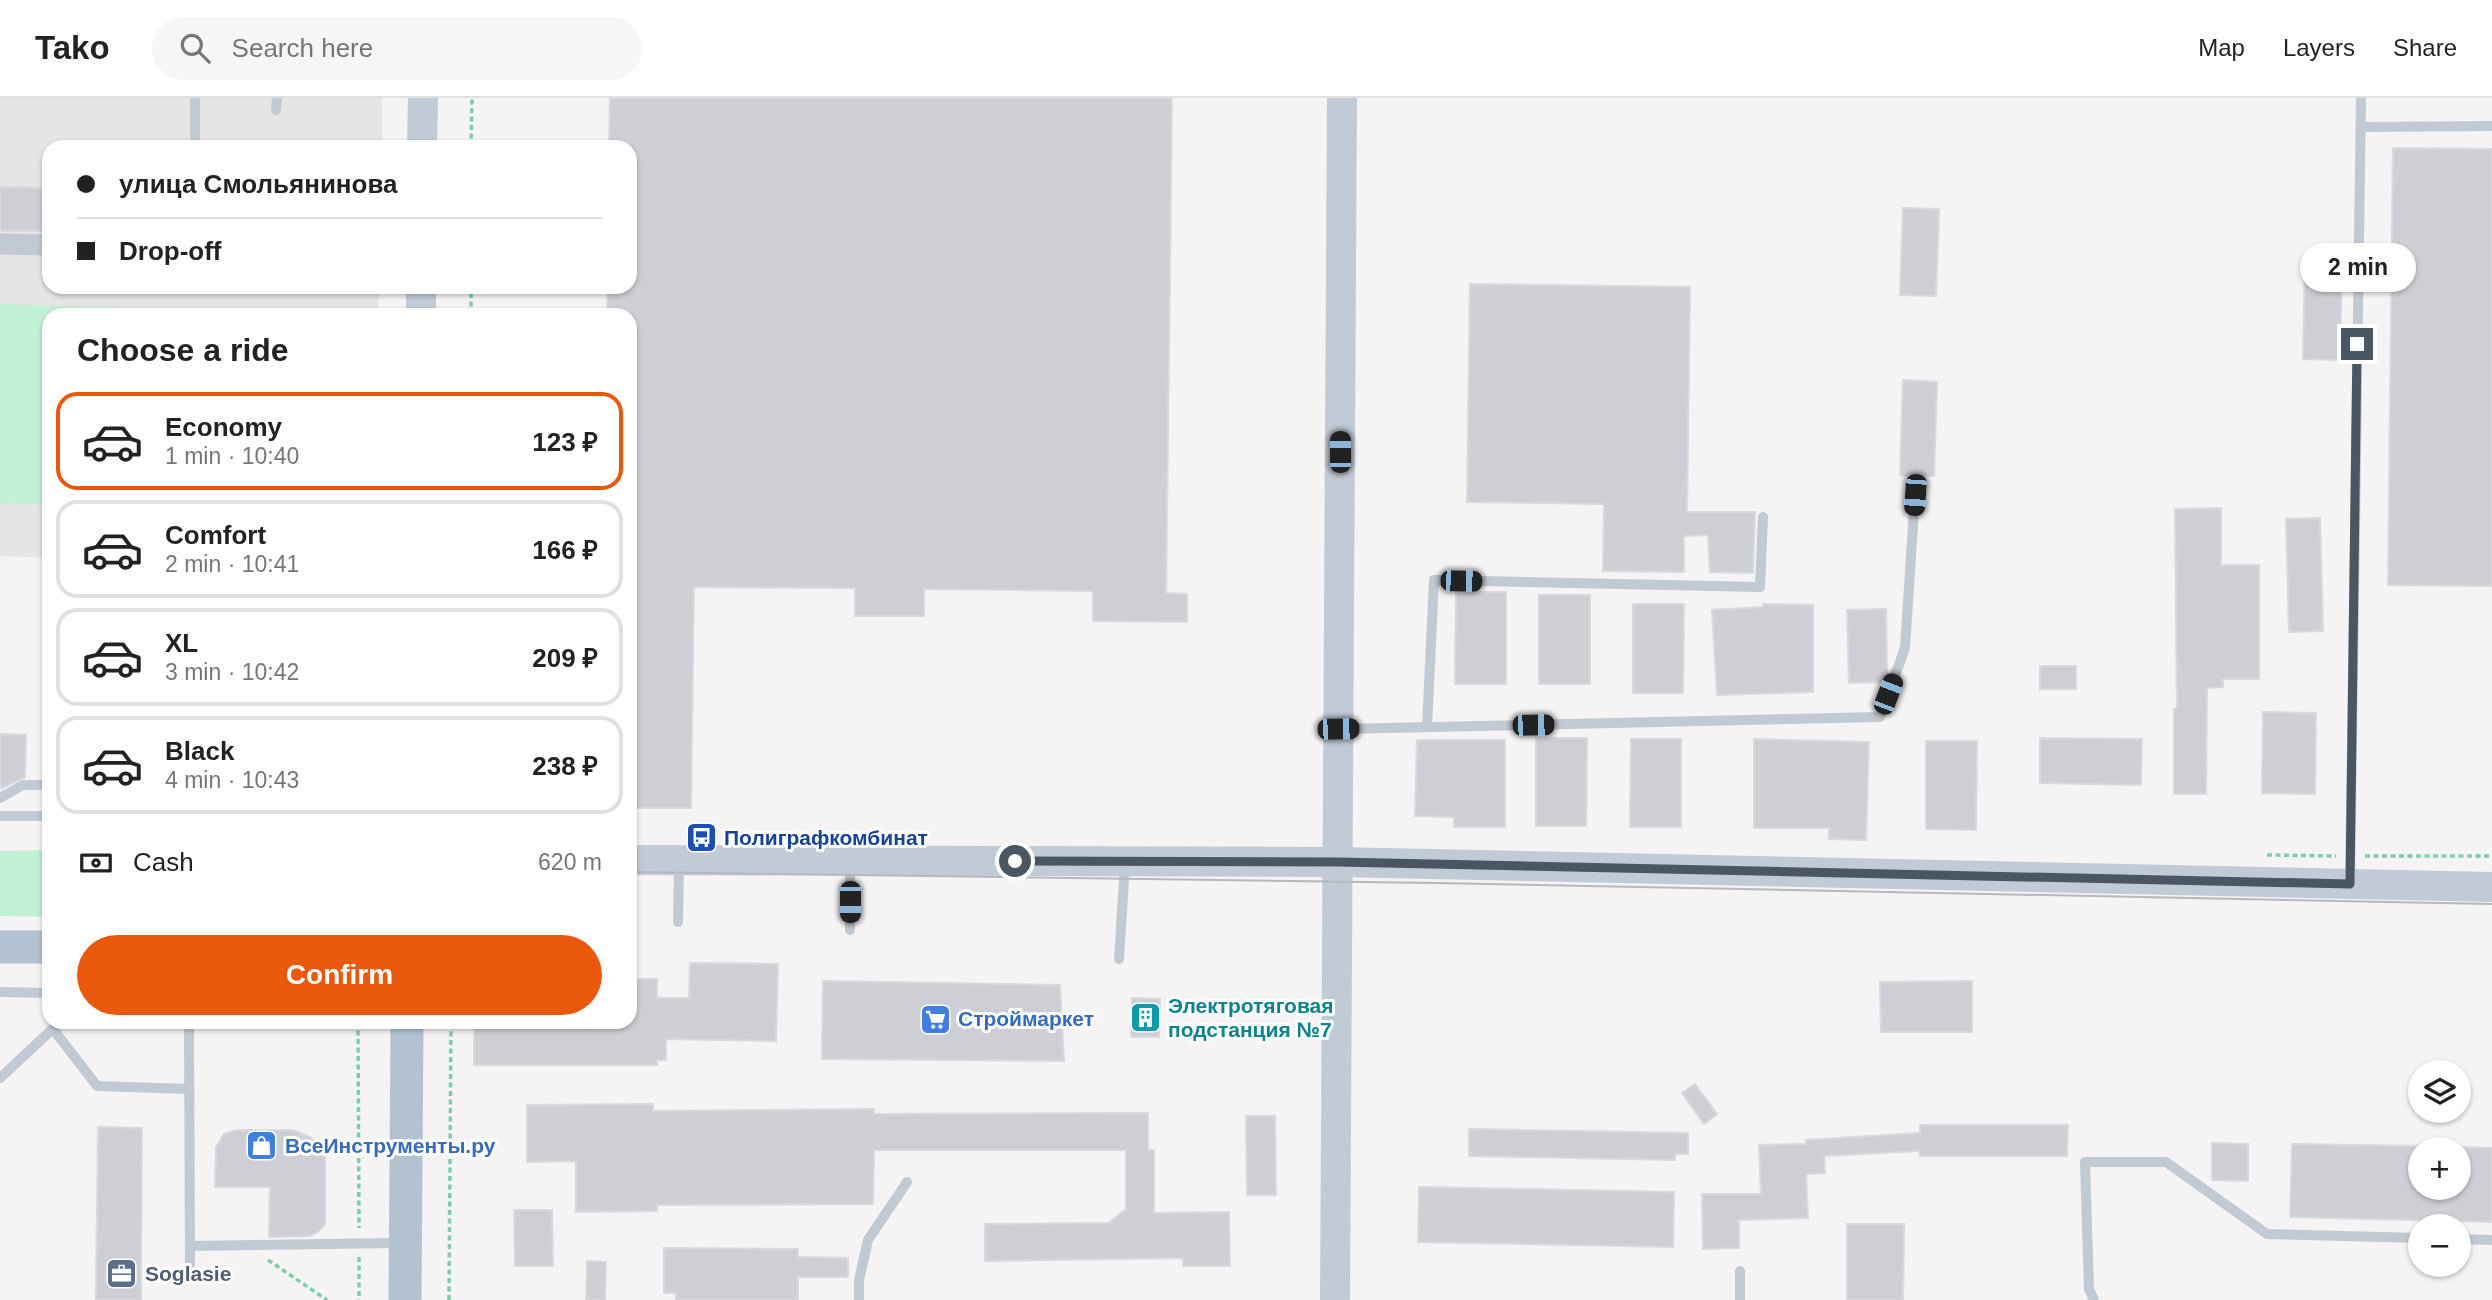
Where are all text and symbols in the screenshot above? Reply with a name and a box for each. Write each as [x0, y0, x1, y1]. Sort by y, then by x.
search box [152, 17, 642, 80]
text: Tako [35, 29, 110, 66]
icon: search [176, 29, 214, 67]
text: Search here [232, 33, 373, 63]
text: Map [2198, 34, 2245, 61]
text: Layers [2283, 34, 2355, 61]
text: Share [2393, 34, 2457, 61]
text: улица Смольянинова [119, 169, 398, 199]
text: Drop-off [119, 236, 222, 266]
callout: 2 min [2299, 243, 2415, 292]
text: 2 min [2328, 254, 2388, 280]
route end [2341, 328, 2373, 360]
text: Choose a ride [77, 332, 289, 368]
icon: car [81, 410, 144, 473]
text: Economy [165, 412, 282, 442]
text: 123 ₽ [532, 427, 598, 457]
car [1330, 431, 1351, 473]
text: 1 min · 10:40 [165, 443, 299, 469]
car [1904, 473, 1927, 517]
icon: car [81, 518, 144, 581]
text: Comfort [165, 520, 266, 550]
text: 166 ₽ [532, 535, 598, 565]
text: 2 min · 10:41 [165, 551, 299, 577]
car [1440, 570, 1483, 592]
icon: car [81, 626, 144, 689]
text: XL [165, 628, 198, 658]
text: 209 ₽ [532, 643, 598, 673]
text: 3 min · 10:42 [165, 659, 299, 685]
car [1871, 671, 1906, 717]
car [1512, 714, 1555, 736]
car [1317, 718, 1360, 740]
icon: car [81, 734, 144, 797]
text: Black [165, 736, 234, 766]
text: 238 ₽ [532, 751, 598, 781]
text: 4 min · 10:43 [165, 767, 299, 793]
bus stop icon: Полиграфкомбинат [684, 821, 718, 855]
place label: Полиграфкомбинат [724, 826, 928, 849]
icon: cash [77, 844, 115, 882]
route start [999, 845, 1031, 877]
text: Cash [133, 847, 194, 877]
text: 620 m [538, 849, 602, 875]
car [840, 881, 861, 923]
button: Confirm [77, 935, 602, 1015]
place label: Электротяговая подстанция №7 [1168, 994, 1334, 1041]
building icon: Электротяговая подстанция №7 [1128, 1001, 1162, 1035]
supermarket icon: Строймаркет [918, 1002, 952, 1036]
place label: Строймаркет [958, 1007, 1094, 1030]
map controls [2408, 1060, 2471, 1277]
button: layers [2408, 1060, 2471, 1123]
shop icon: ВсеИнструменты.ру [245, 1129, 279, 1163]
place label: ВсеИнструменты.ру [285, 1134, 496, 1157]
button: + [2408, 1137, 2471, 1200]
button: − [2408, 1214, 2471, 1277]
office icon: Soglasie [105, 1257, 139, 1291]
place label: Soglasie [145, 1262, 231, 1285]

